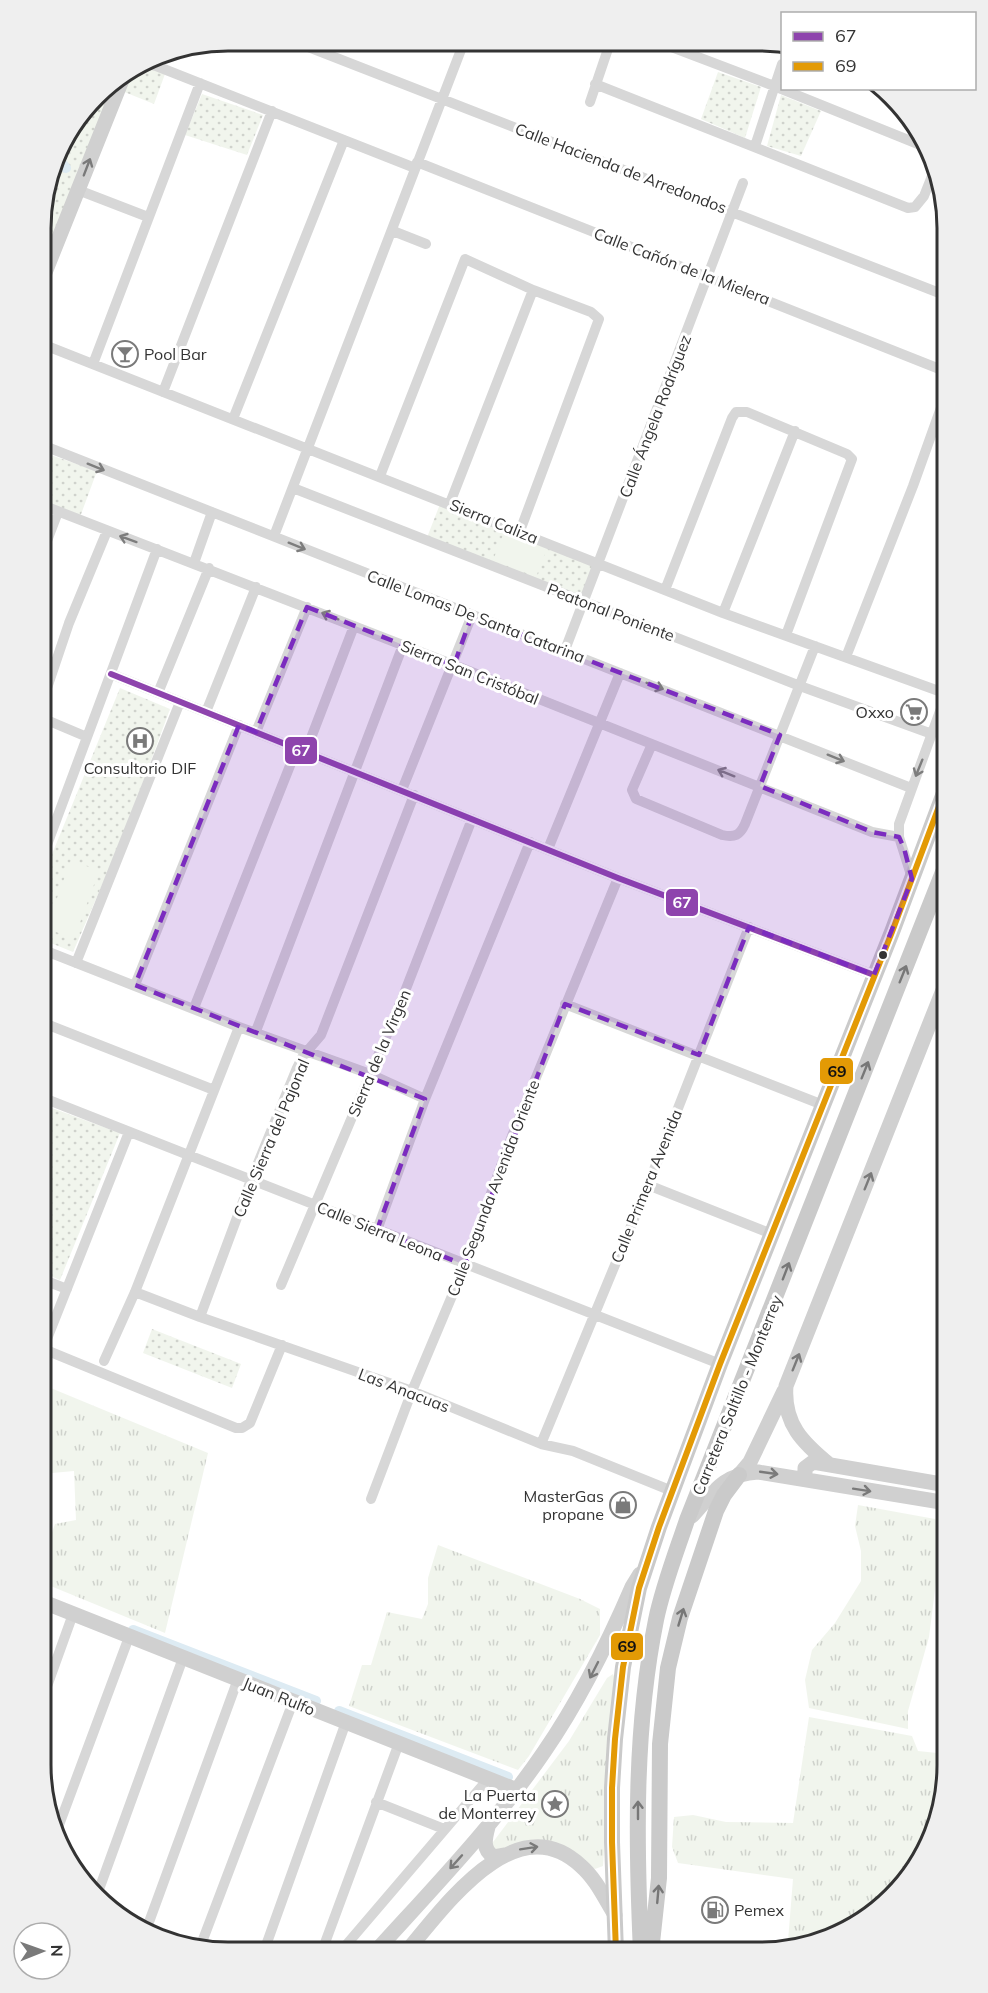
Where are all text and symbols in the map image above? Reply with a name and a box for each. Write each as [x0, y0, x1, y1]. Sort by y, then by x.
legend [781, 12, 976, 90]
text: 67 [835, 24, 857, 47]
text: 69 [835, 54, 857, 77]
street label: Calle Hacienda de Arredondos [512, 118, 730, 218]
one-way arrow [82, 159, 93, 177]
street label: Calle Cañón de la Mielera [591, 223, 773, 309]
street label: Calle Ángela Rodríguez [615, 332, 695, 500]
bar icon: Pool Bar [110, 339, 140, 369]
place label: Pool Bar [144, 344, 207, 364]
one-way arrow [86, 462, 105, 473]
street label: Sierra Caliza [447, 494, 541, 548]
one-way arrow [120, 532, 138, 543]
one-way arrow [288, 541, 306, 552]
street label: Calle Lomas De Santa Catarina [364, 565, 588, 667]
street label: Peatonal Poniente [545, 579, 677, 645]
one-way arrow [321, 610, 340, 621]
street label: Sierra San Cristóbal [398, 635, 542, 709]
one-way arrow [645, 681, 663, 692]
supermarket icon: Oxxo [899, 697, 929, 727]
place label: Oxxo [856, 702, 894, 722]
hospital icon: Consultorio DIF [125, 726, 155, 756]
line badge: 67 [284, 736, 318, 765]
text: 67 [291, 740, 311, 760]
one-way arrow [826, 753, 845, 764]
place label: Consultorio DIF [84, 758, 196, 778]
one-way arrow [913, 758, 924, 777]
one-way arrow [717, 767, 736, 778]
line badge: 67 [665, 888, 699, 917]
text: 67 [672, 892, 692, 912]
unlabelled marker [877, 949, 889, 961]
one-way arrow [898, 965, 909, 984]
street label: Sierra de la Virgen [343, 986, 415, 1120]
street label: Calle Sierra del Pajonal [229, 1056, 313, 1220]
line badge: 69 [819, 1057, 854, 1085]
text: 69 [827, 1061, 847, 1081]
one-way arrow [860, 1061, 871, 1080]
street label: Calle Segunda Avenida Oriente [442, 1077, 544, 1299]
street label: Calle Primera Avenida [606, 1106, 686, 1266]
one-way arrow [863, 1172, 874, 1191]
street label: Calle Sierra Leona [314, 1197, 446, 1265]
one-way arrow [782, 1262, 793, 1281]
street label: Carretera Saltillo - Monterrey [688, 1292, 787, 1498]
one-way arrow [791, 1354, 802, 1372]
street label: Las Anacuas [356, 1363, 452, 1417]
one-way arrow [759, 1468, 778, 1479]
one-way arrow [852, 1484, 872, 1495]
place label: MasterGas propane [524, 1486, 604, 1524]
shop icon: MasterGas propane [608, 1490, 638, 1520]
one-way arrow [676, 1608, 687, 1627]
line badge: 69 [610, 1632, 644, 1661]
text: 69 [617, 1636, 637, 1656]
one-way arrow [588, 1661, 599, 1679]
street label: Juan Rulfo [240, 1672, 318, 1720]
place label: La Puerta de Monterrey [438, 1785, 536, 1823]
place icon: La Puerta de Monterrey [540, 1789, 570, 1819]
one-way arrow [632, 1800, 644, 1820]
one-way arrow [519, 1842, 538, 1853]
one-way arrow [449, 1854, 463, 1869]
one-way arrow [653, 1885, 664, 1905]
fuel station icon: Pemex [700, 1895, 730, 1925]
place label: Pemex [734, 1900, 784, 1920]
north arrow [12, 1921, 72, 1981]
text: N [47, 1945, 67, 1957]

